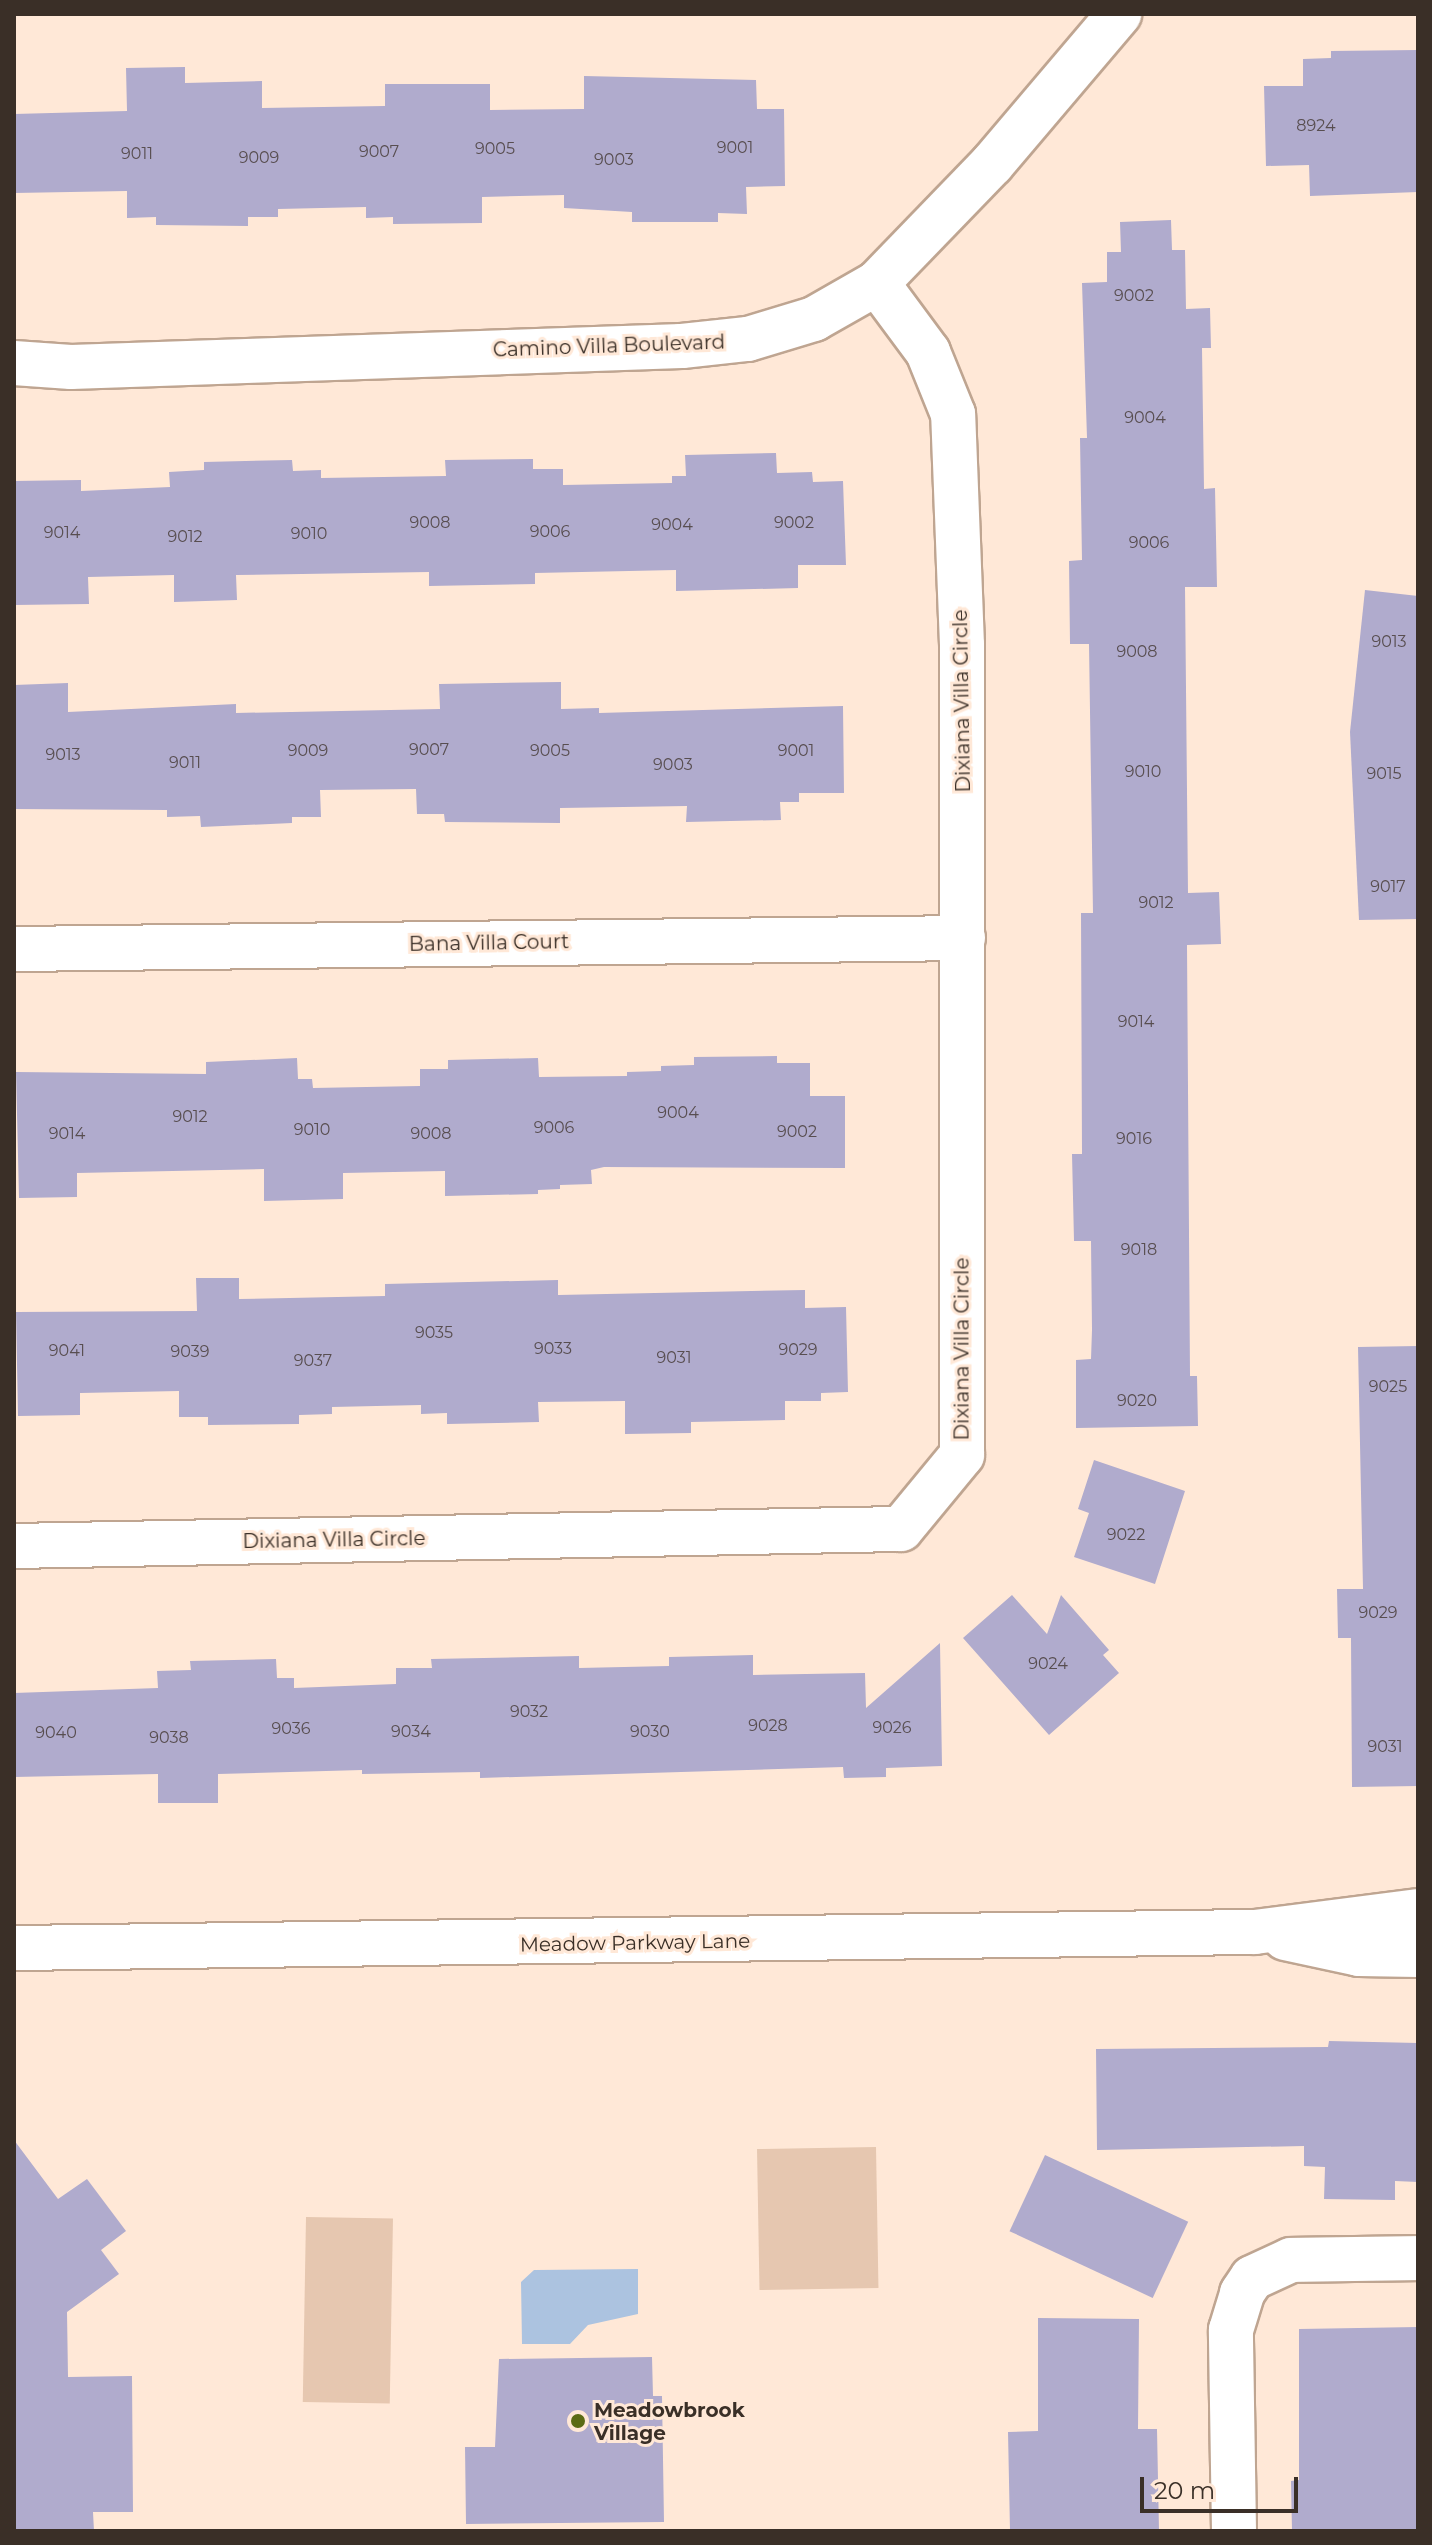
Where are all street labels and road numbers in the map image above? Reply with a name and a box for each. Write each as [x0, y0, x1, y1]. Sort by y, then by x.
street label: Camino Villa Boulevard [492, 330, 726, 362]
street label: Dixiana Villa Circle [948, 609, 976, 793]
street label: Bana Villa Court [409, 930, 569, 956]
street label: Dixiana Villa Circle [950, 1258, 974, 1440]
street label: Dixiana Villa Circle [242, 1526, 426, 1554]
street label: Meadow Parkway Lane [520, 1929, 750, 1957]

